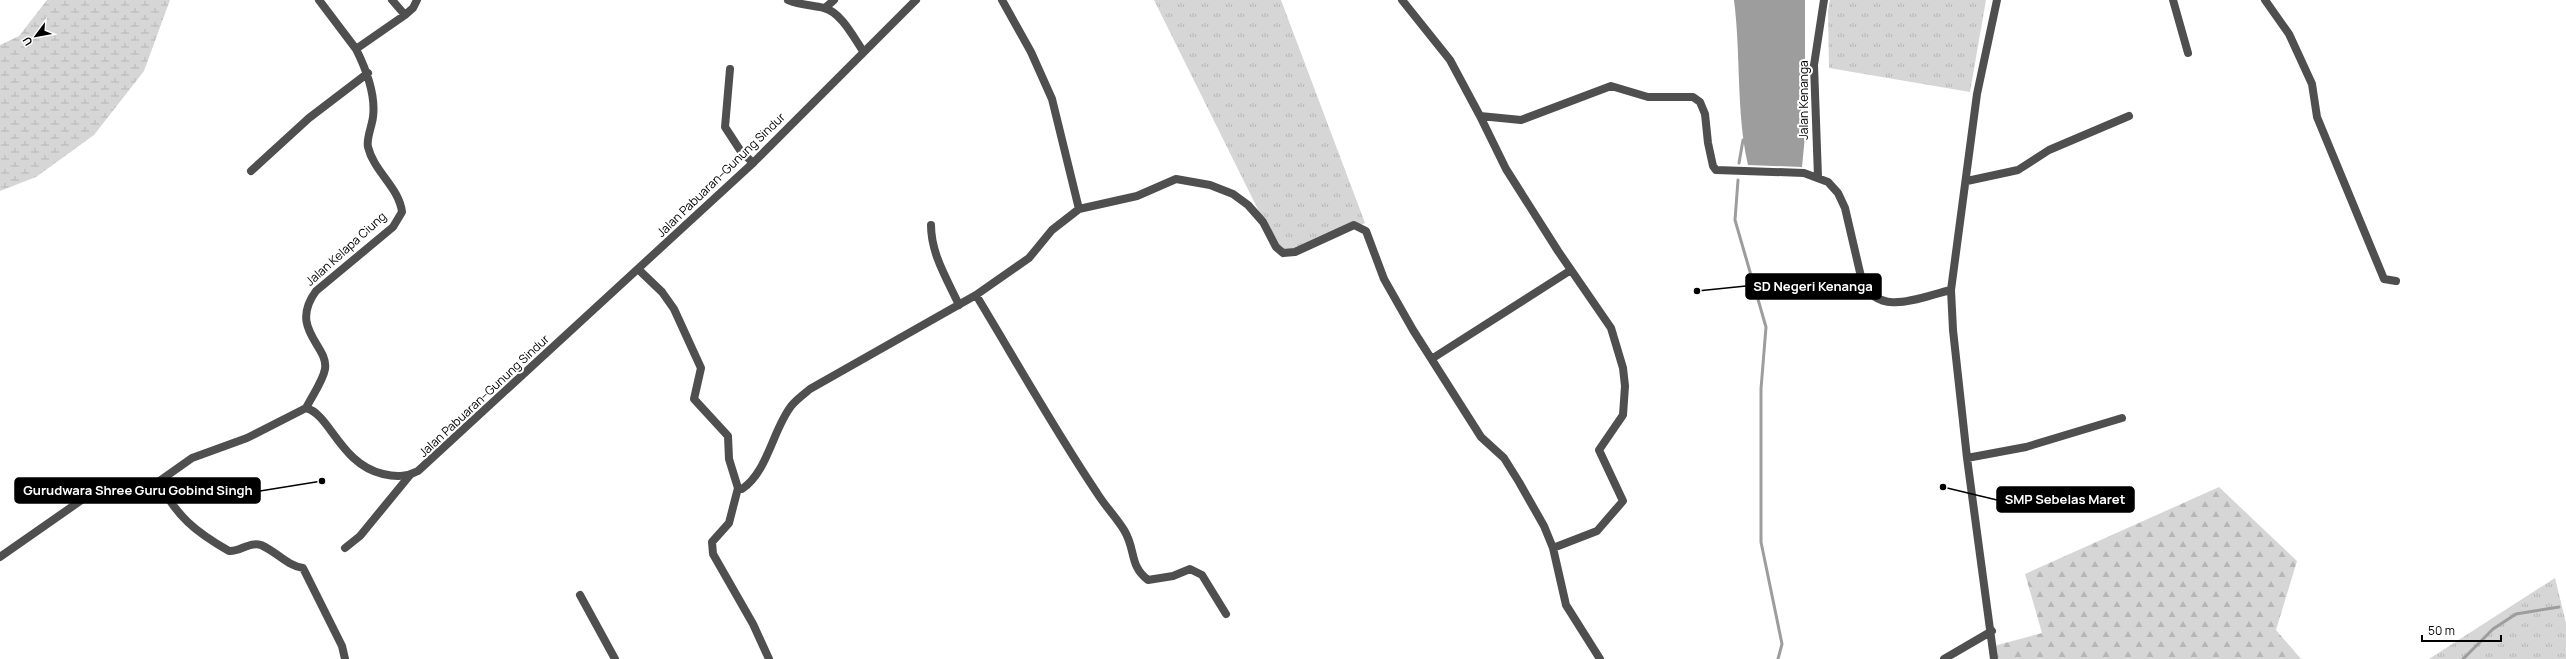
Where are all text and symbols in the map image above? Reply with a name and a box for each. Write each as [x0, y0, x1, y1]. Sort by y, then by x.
north arrow [16, 16, 56, 56]
text: U [19, 34, 36, 49]
street label: Jalan Kenanga [1795, 60, 1812, 140]
street label: Jalan Pabuaran–Gunung Sindur [653, 108, 789, 241]
street label: Jalan Kelapa Ciung [302, 208, 390, 289]
callout: SD Negeri Kenanga [1746, 274, 1881, 299]
text: SD Negeri Kenanga [1753, 277, 1873, 295]
street label: Jalan Pabuaran–Gunung Sindur [415, 330, 553, 461]
callout: Gurudwara Shree Guru Gobind Singh [15, 478, 260, 503]
text: Gurudwara Shree Guru Gobind Singh [23, 481, 253, 499]
callout: SMP Sebelas Maret [1997, 487, 2134, 512]
text: SMP Sebelas Maret [2005, 490, 2126, 508]
scale bar [2422, 617, 2501, 643]
text: 50 m [2428, 622, 2455, 639]

